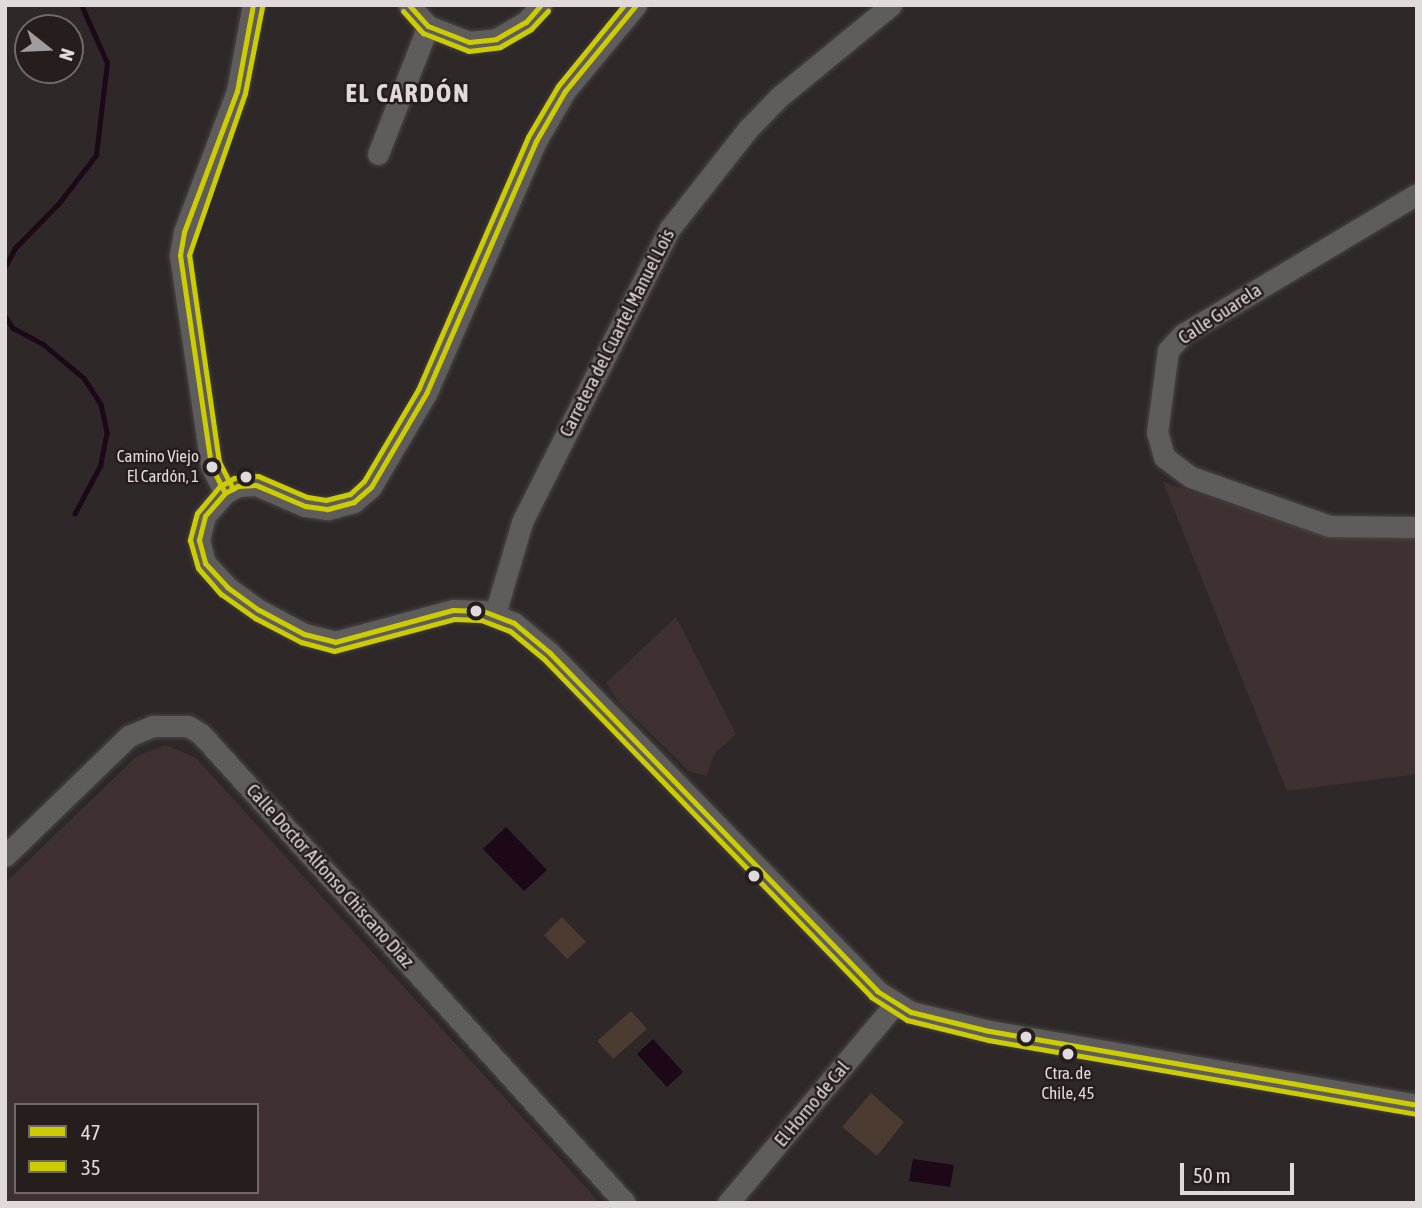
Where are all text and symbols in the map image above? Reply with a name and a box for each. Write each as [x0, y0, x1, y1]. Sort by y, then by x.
north arrow [14, 14, 84, 84]
text: N [55, 46, 79, 64]
district label: EL CARDÓN [347, 78, 469, 110]
street label: Carretera del Cuartel Manuel Lois [555, 225, 679, 441]
street label: Calle Guarela [1174, 279, 1266, 349]
place label: Camino Viejo El Cardón, 1 [117, 447, 199, 487]
marker: Camino Viejo El Cardón, 1 [205, 460, 219, 474]
unlabelled marker [239, 470, 253, 484]
unlabelled marker [469, 604, 483, 618]
street label: Calle Doctor Alfonso Chiscano Díaz [241, 779, 419, 973]
unlabelled marker [747, 869, 761, 883]
unlabelled marker [1019, 1030, 1033, 1044]
marker: Ctra. de Chile, 45 [1061, 1047, 1075, 1061]
street label: El Horno de Cal [770, 1057, 854, 1151]
place label: Ctra. de Chile, 45 [1041, 1064, 1095, 1104]
legend [14, 1103, 259, 1194]
text: 47 [81, 1120, 101, 1144]
scale bar [1184, 1148, 1298, 1192]
text: 35 [81, 1155, 101, 1179]
text: 50 m [1193, 1163, 1231, 1187]

